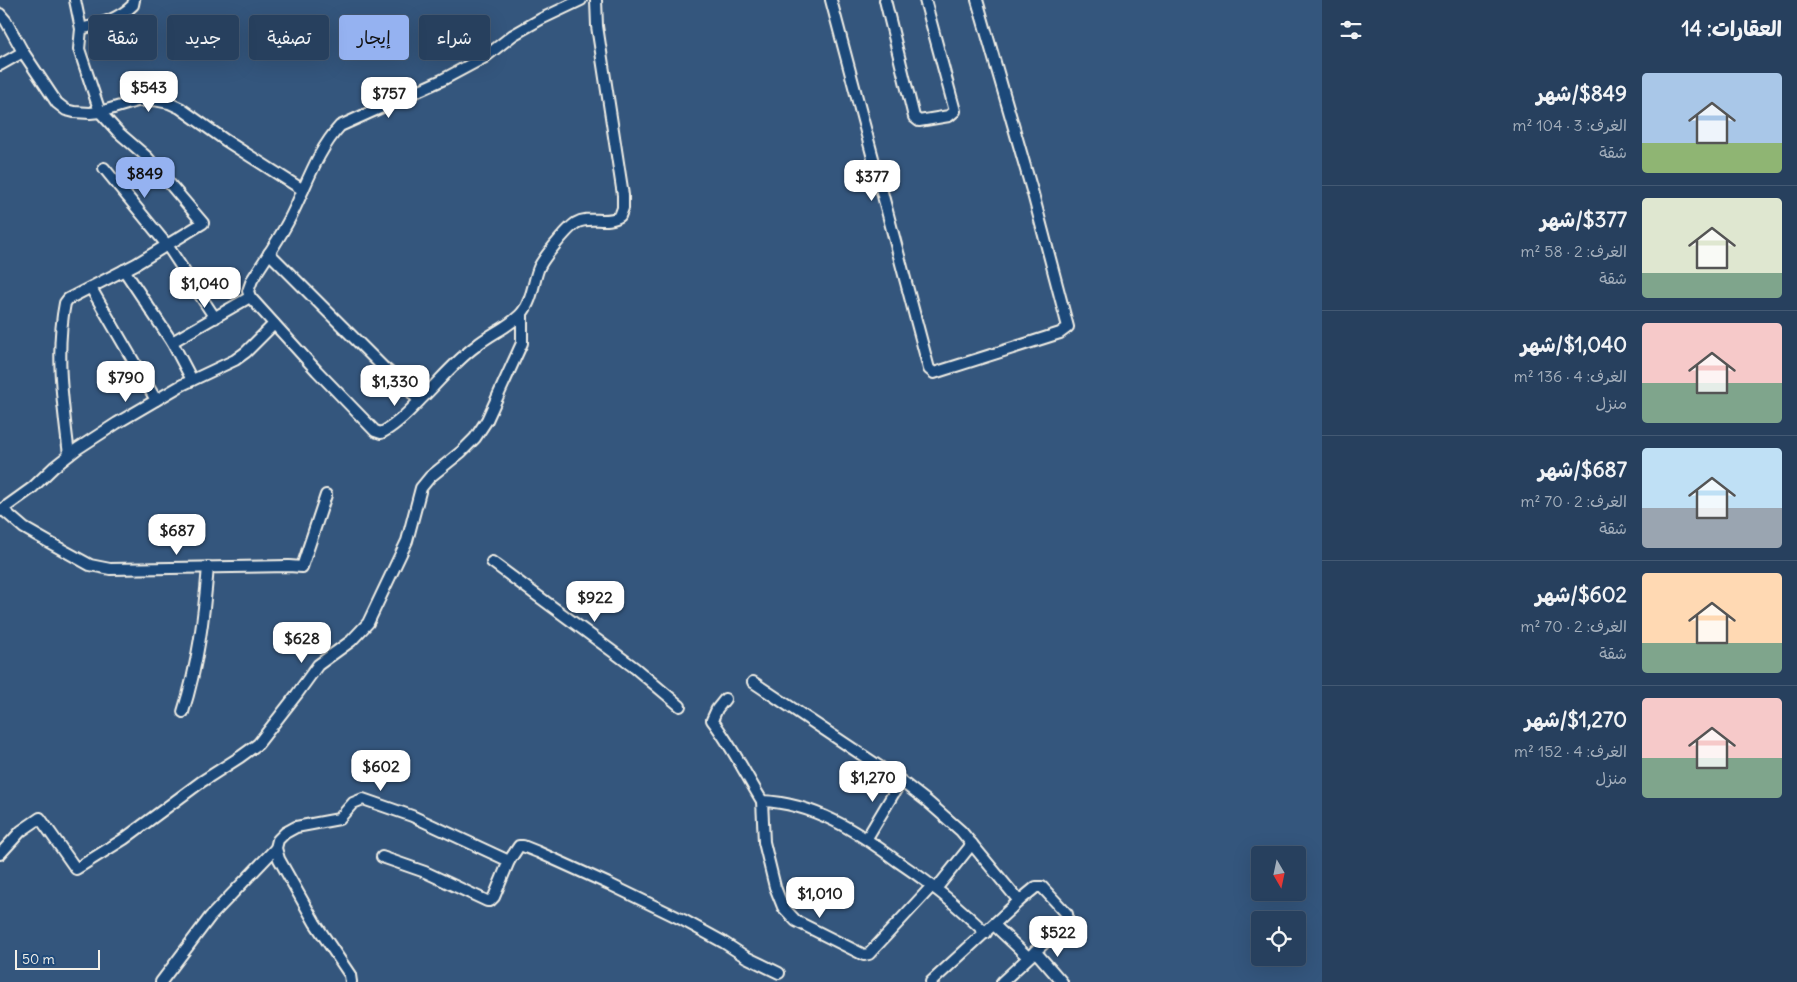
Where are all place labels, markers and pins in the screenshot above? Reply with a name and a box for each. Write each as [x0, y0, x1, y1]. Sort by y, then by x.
pin: $543 [119, 70, 179, 113]
pin: $757 [359, 76, 419, 119]
pin: $849 [115, 156, 175, 199]
pin: $377 [842, 160, 902, 202]
pin: $1,040 [164, 266, 246, 309]
pin: $790 [96, 360, 156, 403]
pin: $1,330 [354, 364, 436, 407]
pin: $687 [147, 514, 207, 556]
pin: $922 [565, 580, 625, 623]
pin: $628 [272, 622, 332, 664]
pin: $602 [351, 750, 411, 792]
pin: $1,270 [832, 760, 914, 803]
pin: $1,010 [779, 876, 861, 919]
pin: $522 [1028, 916, 1088, 958]

